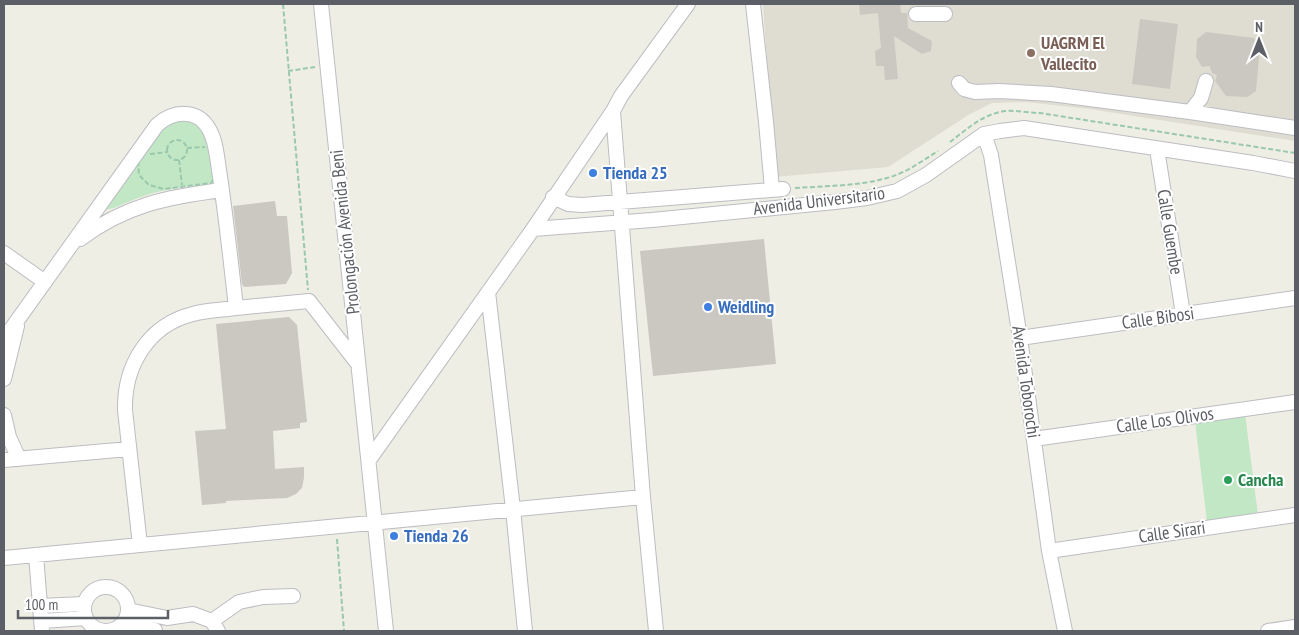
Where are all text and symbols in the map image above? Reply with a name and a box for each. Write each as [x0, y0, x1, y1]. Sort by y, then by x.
north arrow [1234, 15, 1284, 65]
text: N [1255, 18, 1263, 36]
place label: UAGRM El Vallecito [1040, 31, 1105, 75]
marker: UAGRM El Vallecito [1025, 47, 1037, 59]
street label: Prolongación Avenida Beni [324, 149, 365, 315]
place label: Tienda 25 [603, 161, 668, 184]
marker: Tienda 25 [587, 167, 599, 179]
street label: Avenida Universitario [752, 181, 886, 220]
street label: Calle Guembe [1152, 188, 1189, 276]
place label: Weidling [717, 295, 774, 318]
marker: Weidling [702, 301, 714, 313]
street label: Calle Bibosi [1120, 301, 1196, 334]
street label: Avenida Toborochi [1007, 324, 1046, 439]
street label: Calle Los Olivos [1115, 401, 1215, 438]
place label: Cancha [1238, 468, 1283, 491]
marker: Cancha [1222, 474, 1234, 486]
street label: Calle Sirari [1137, 515, 1207, 548]
place label: Tienda 26 [404, 524, 469, 547]
marker: Tienda 26 [388, 530, 400, 542]
scale bar [18, 588, 168, 620]
text: 100 m [25, 595, 58, 614]

